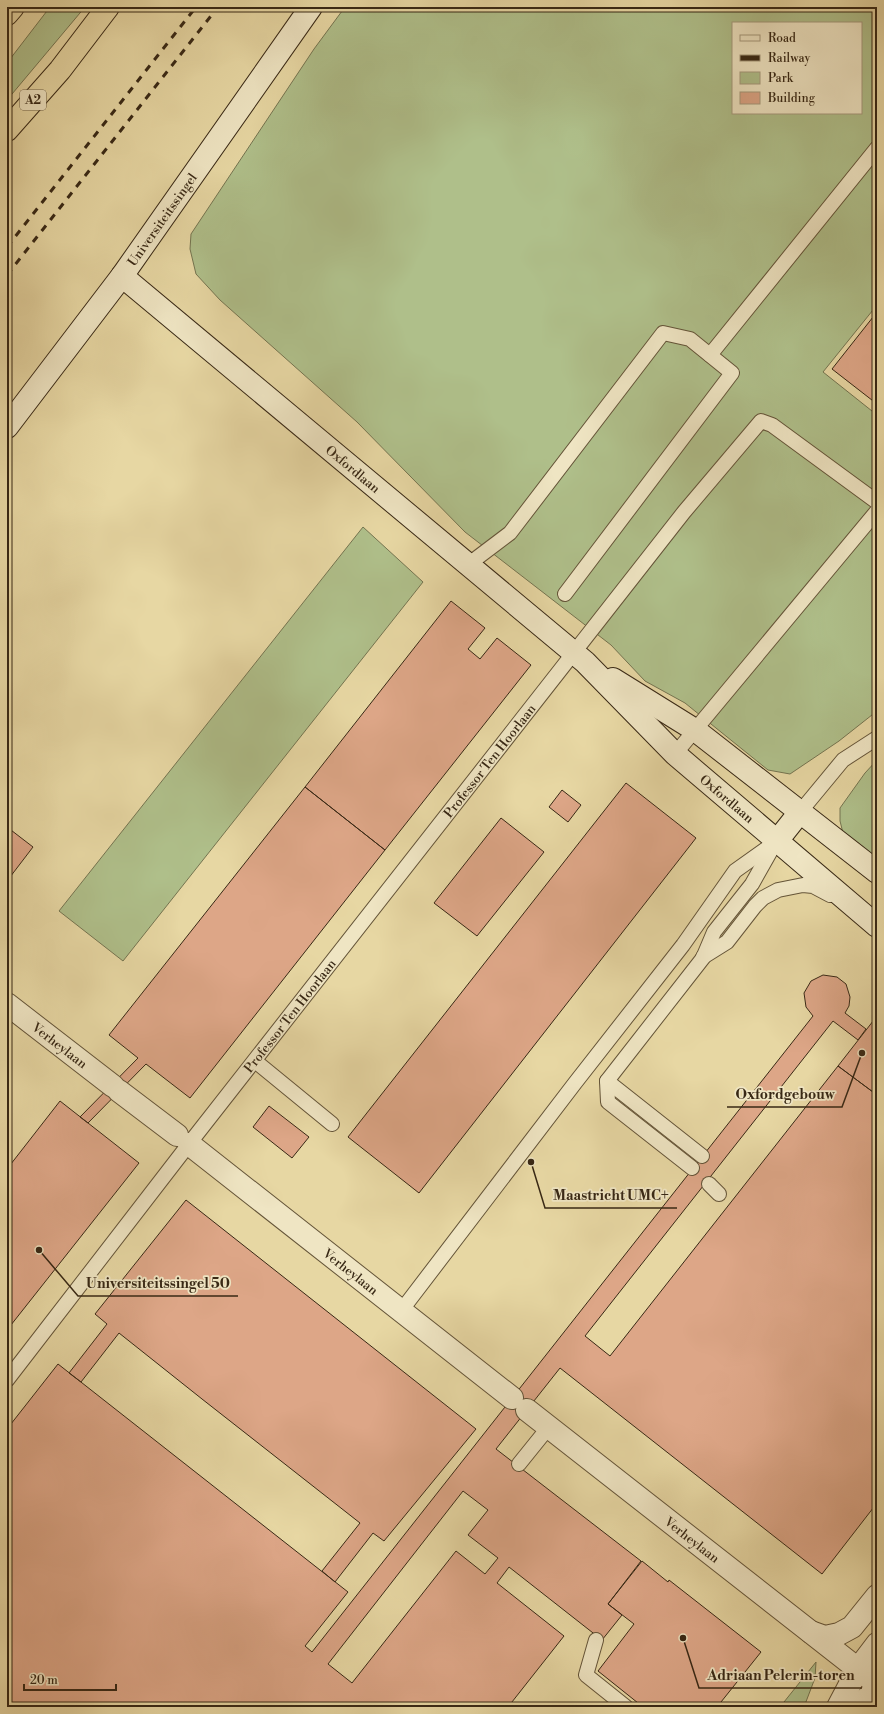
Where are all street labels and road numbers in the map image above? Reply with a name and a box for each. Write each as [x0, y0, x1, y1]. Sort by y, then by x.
road number: A2 [20, 90, 46, 110]
street label: Universiteitssingel [124, 170, 201, 270]
street label: Oxfordlaan [322, 442, 383, 497]
street label: Professor Ten Hoorlaan [441, 701, 540, 821]
street label: Oxfordlaan [696, 772, 757, 827]
street label: Professor Ten Hoorlaan [241, 956, 340, 1076]
street label: Verheylaan [28, 1019, 90, 1072]
street label: Verheylaan [319, 1245, 381, 1299]
street label: Verheylaan [660, 1513, 723, 1567]

